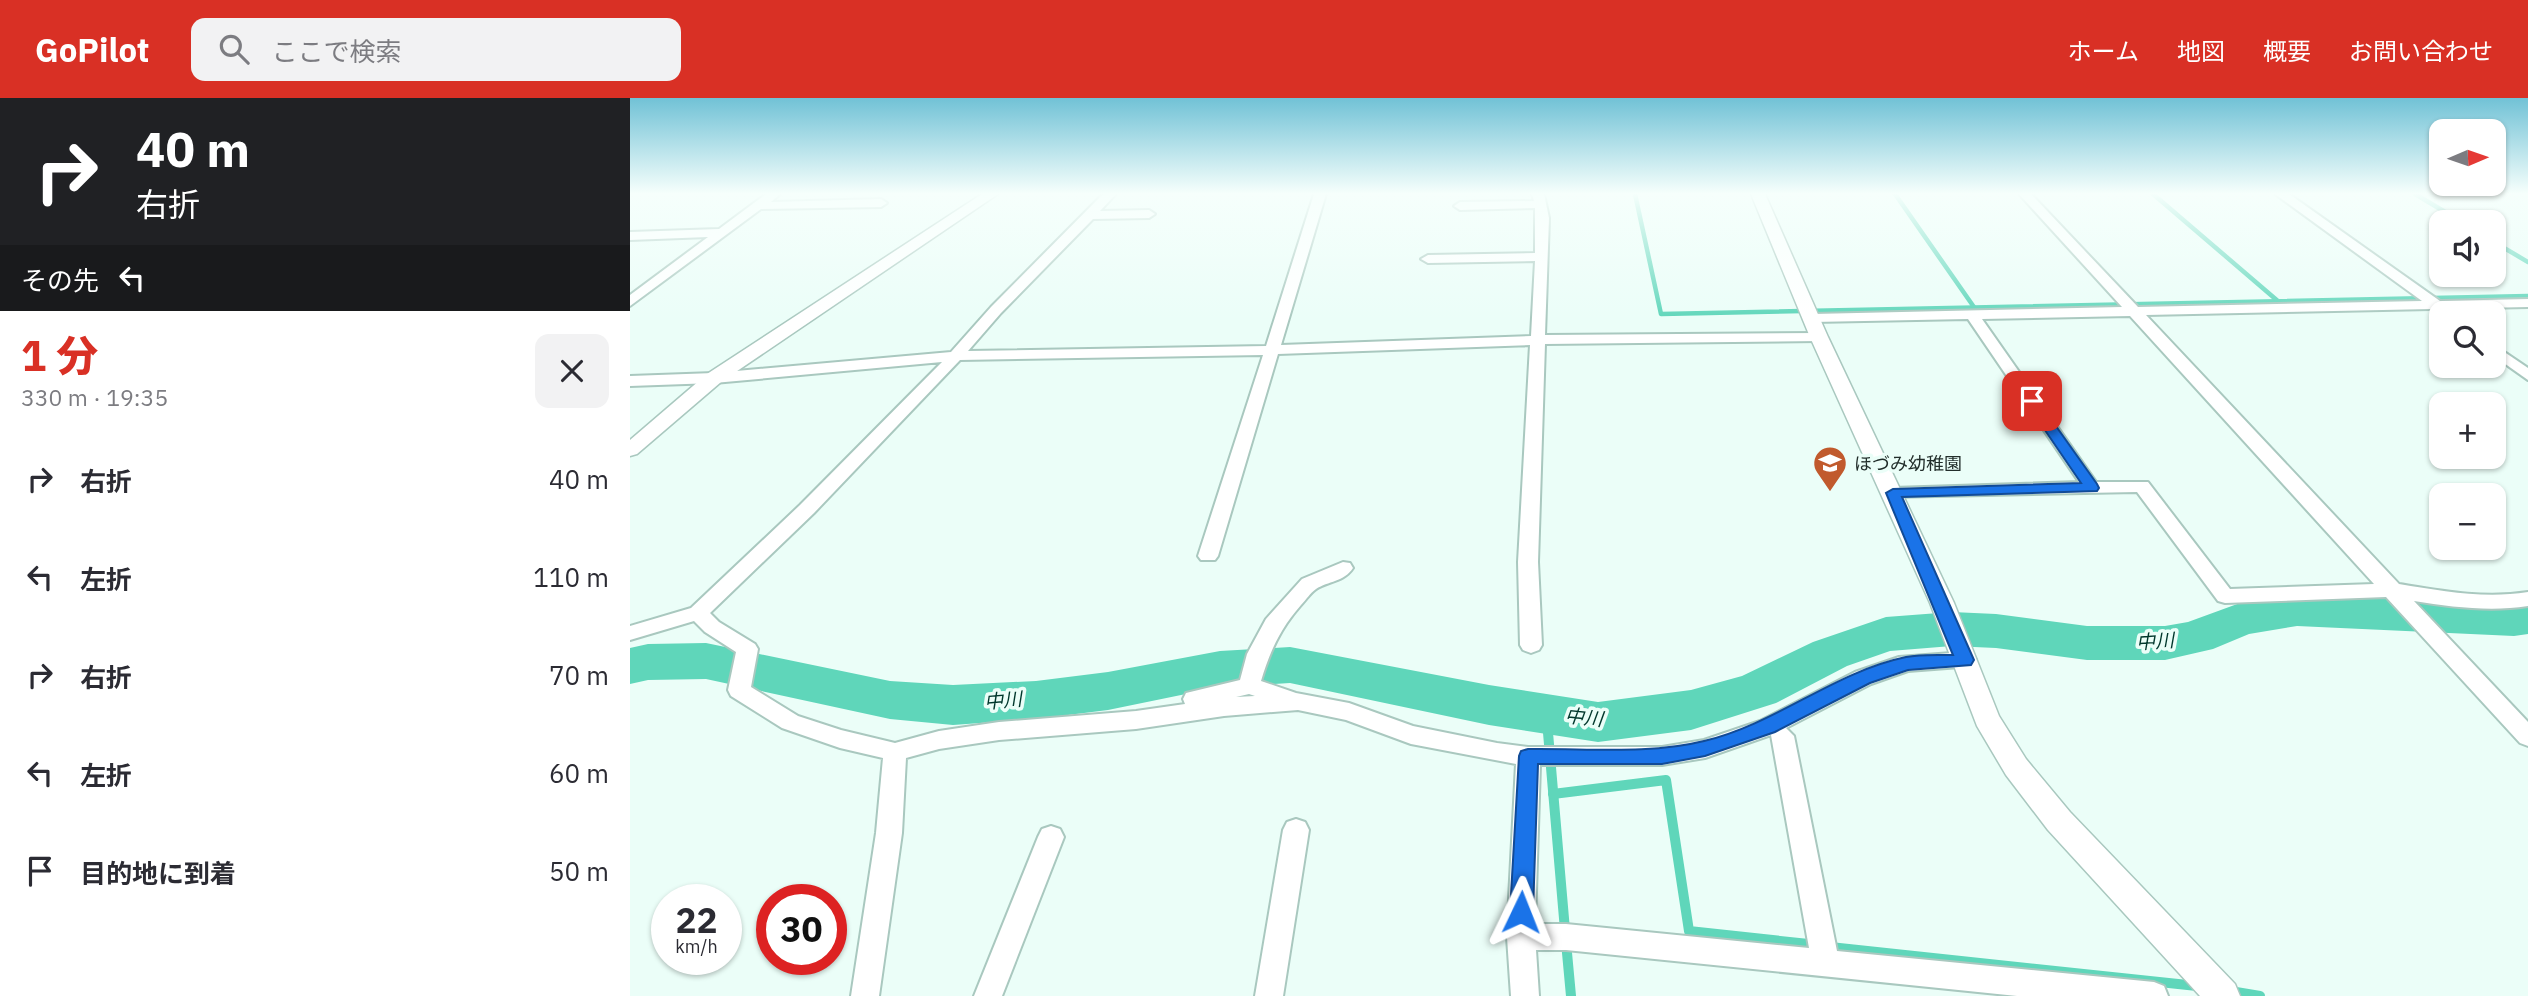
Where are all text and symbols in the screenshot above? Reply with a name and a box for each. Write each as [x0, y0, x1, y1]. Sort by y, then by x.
search box [191, 18, 681, 81]
text: GoPilot [35, 28, 149, 71]
icon: search [215, 30, 253, 68]
text: ここで検索 [271, 34, 402, 68]
text: ホーム [2068, 35, 2139, 67]
text: 地図 [2177, 35, 2225, 67]
text: 概要 [2263, 35, 2311, 67]
text: お問い合わせ [2349, 35, 2493, 67]
text: 40 m [136, 117, 250, 180]
north arrow [2429, 119, 2506, 196]
map controls [2429, 119, 2506, 560]
icon: right [21, 126, 112, 217]
text: 右折 [136, 183, 200, 225]
button: sound [2429, 210, 2506, 287]
icon: left [113, 259, 151, 297]
text: その先 [21, 263, 99, 297]
button: search [2429, 301, 2506, 378]
text: 1 分 [21, 328, 98, 383]
button: close [535, 334, 609, 408]
pin [2002, 371, 2062, 431]
text: 330 m · 19:35 [21, 382, 168, 412]
icon: arrive [2013, 382, 2051, 420]
button: + [2429, 392, 2506, 469]
school or university icon: ほづみ幼稚園 [1811, 444, 1849, 493]
place label: ほづみ幼稚園 [1854, 452, 1962, 475]
icon: right [21, 460, 59, 498]
text: 40 m [549, 462, 609, 496]
text: 右折 [80, 464, 132, 498]
button: − [2429, 483, 2506, 560]
icon: left [21, 558, 59, 596]
text: 110 m [533, 560, 609, 594]
text: 左折 [80, 562, 132, 596]
water label: 中川 [2135, 628, 2177, 654]
icon: right [21, 656, 59, 694]
text: 70 m [549, 658, 609, 692]
text: 右折 [80, 660, 132, 694]
water label: 中川 [983, 686, 1025, 714]
water label: 中川 [1564, 703, 1606, 731]
icon: left [21, 754, 59, 792]
text: 60 m [549, 756, 609, 790]
text: 左折 [80, 758, 132, 792]
icon: arrive [21, 852, 59, 890]
text: 50 m [549, 854, 609, 888]
text: 目的地に到着 [80, 856, 236, 890]
position arrow [1484, 875, 1558, 949]
speed limit sign: 30 [756, 884, 847, 975]
text: 22 [675, 897, 718, 943]
text: km/h [675, 935, 718, 958]

